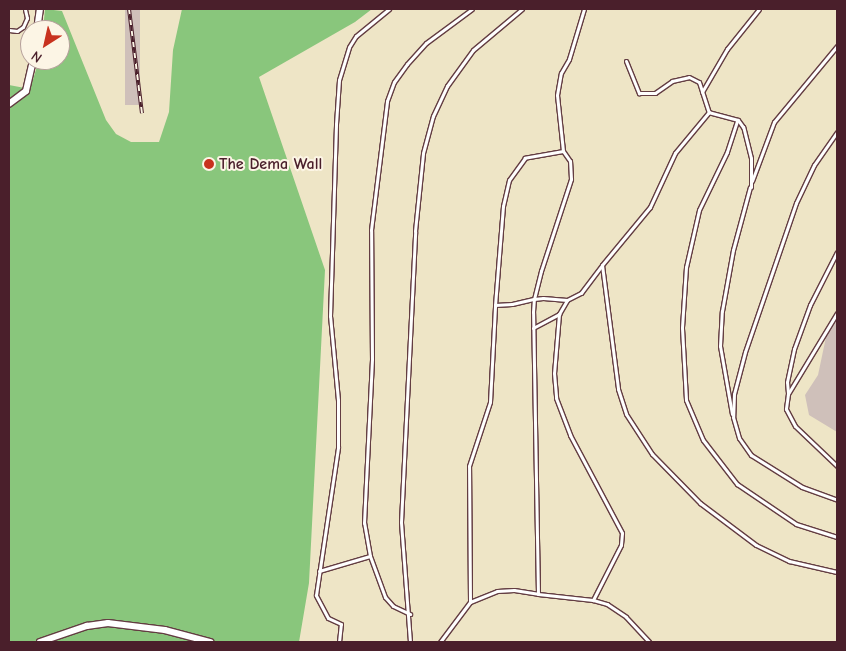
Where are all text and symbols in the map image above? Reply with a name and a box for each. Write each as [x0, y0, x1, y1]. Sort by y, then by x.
north arrow [20, 20, 70, 70]
text: N [28, 47, 45, 66]
place label: The Dema Wall [219, 154, 322, 174]
marker: The Dema Wall [203, 158, 215, 170]

